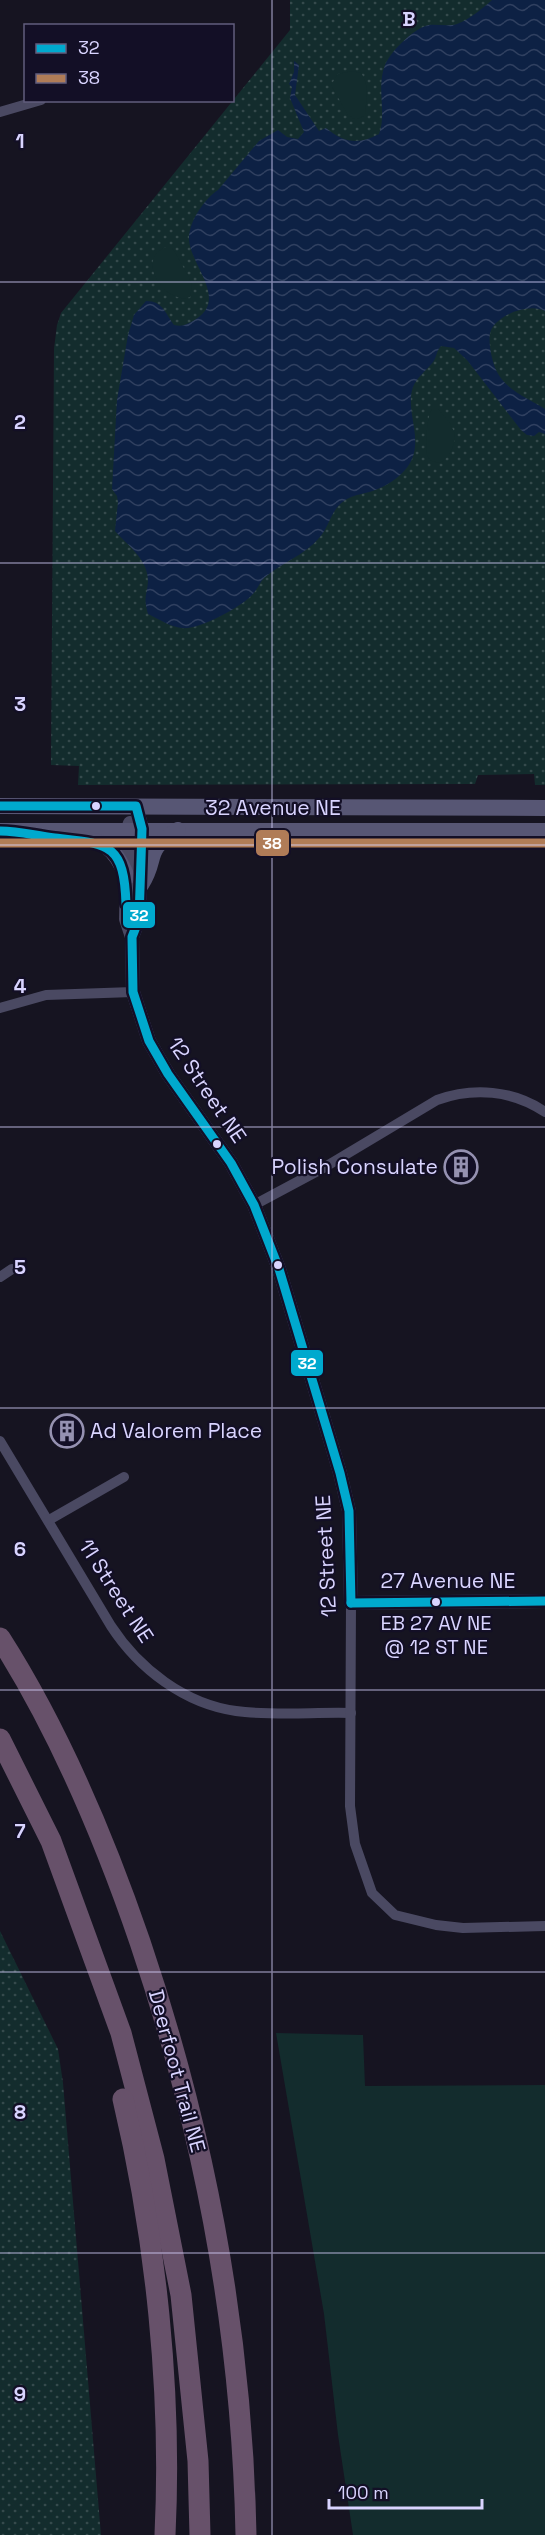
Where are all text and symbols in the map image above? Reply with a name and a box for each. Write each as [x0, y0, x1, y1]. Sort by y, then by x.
text: B [402, 6, 416, 32]
legend [24, 24, 234, 102]
text: 32 [78, 36, 100, 59]
text: 38 [78, 66, 100, 89]
text: 1 [15, 128, 25, 154]
text: 2 [14, 409, 26, 435]
text: 3 [14, 691, 26, 717]
street label: 32 Avenue NE [205, 794, 341, 821]
unlabelled marker [90, 800, 102, 812]
line badge: 38 [255, 829, 290, 857]
text: 38 [262, 833, 282, 854]
line badge: 32 [122, 901, 156, 929]
text: 32 [129, 905, 149, 926]
text: 4 [14, 973, 27, 999]
street label: 12 Street NE [162, 1032, 253, 1148]
unlabelled marker [211, 1138, 223, 1150]
building icon: Polish Consulate [443, 1149, 479, 1185]
place label: Polish Consulate [272, 1153, 438, 1180]
text: 5 [14, 1254, 26, 1280]
unlabelled marker [272, 1259, 284, 1271]
line badge: 32 [290, 1349, 324, 1377]
text: 32 [297, 1353, 317, 1374]
building icon: Ad Valorem Place [49, 1413, 85, 1449]
place label: Ad Valorem Place [90, 1417, 262, 1444]
street label: 12 Street NE [309, 1494, 342, 1618]
street label: 11 Street NE [73, 1534, 160, 1648]
text: 6 [14, 1536, 26, 1562]
street label: 27 Avenue NE [381, 1567, 515, 1594]
marker: EB 27 AV NE @ 12 ST NE [430, 1596, 442, 1608]
place label: EB 27 AV NE @ 12 ST NE [380, 1610, 492, 1660]
text: 7 [14, 1818, 26, 1844]
street label: Deerfoot Trail NE [143, 1987, 212, 2155]
text: 8 [14, 2099, 26, 2125]
text: 9 [14, 2381, 26, 2407]
scale bar [329, 2472, 482, 2510]
text: 100 m [338, 2481, 389, 2504]

